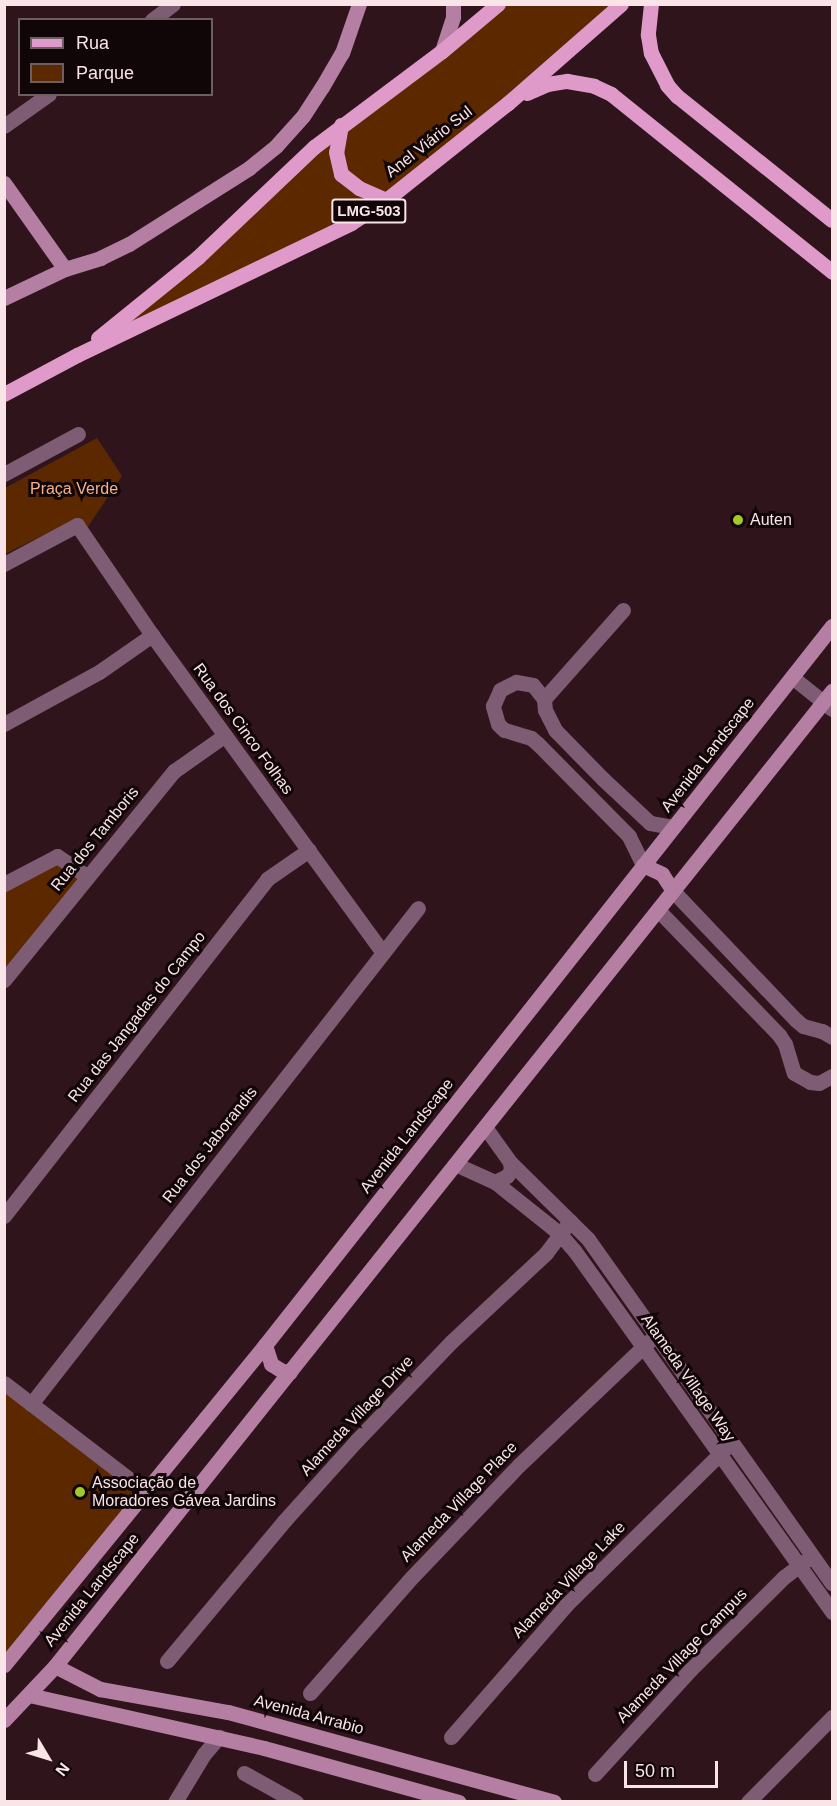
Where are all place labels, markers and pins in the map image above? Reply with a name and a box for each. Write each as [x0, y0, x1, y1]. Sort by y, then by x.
place label: Auten [750, 510, 792, 530]
marker: Auten [731, 513, 745, 527]
place label: Associação de Moradores Gávea Jardins [92, 1473, 276, 1511]
marker: Associação de Moradores Gávea Jardins [73, 1485, 87, 1499]

